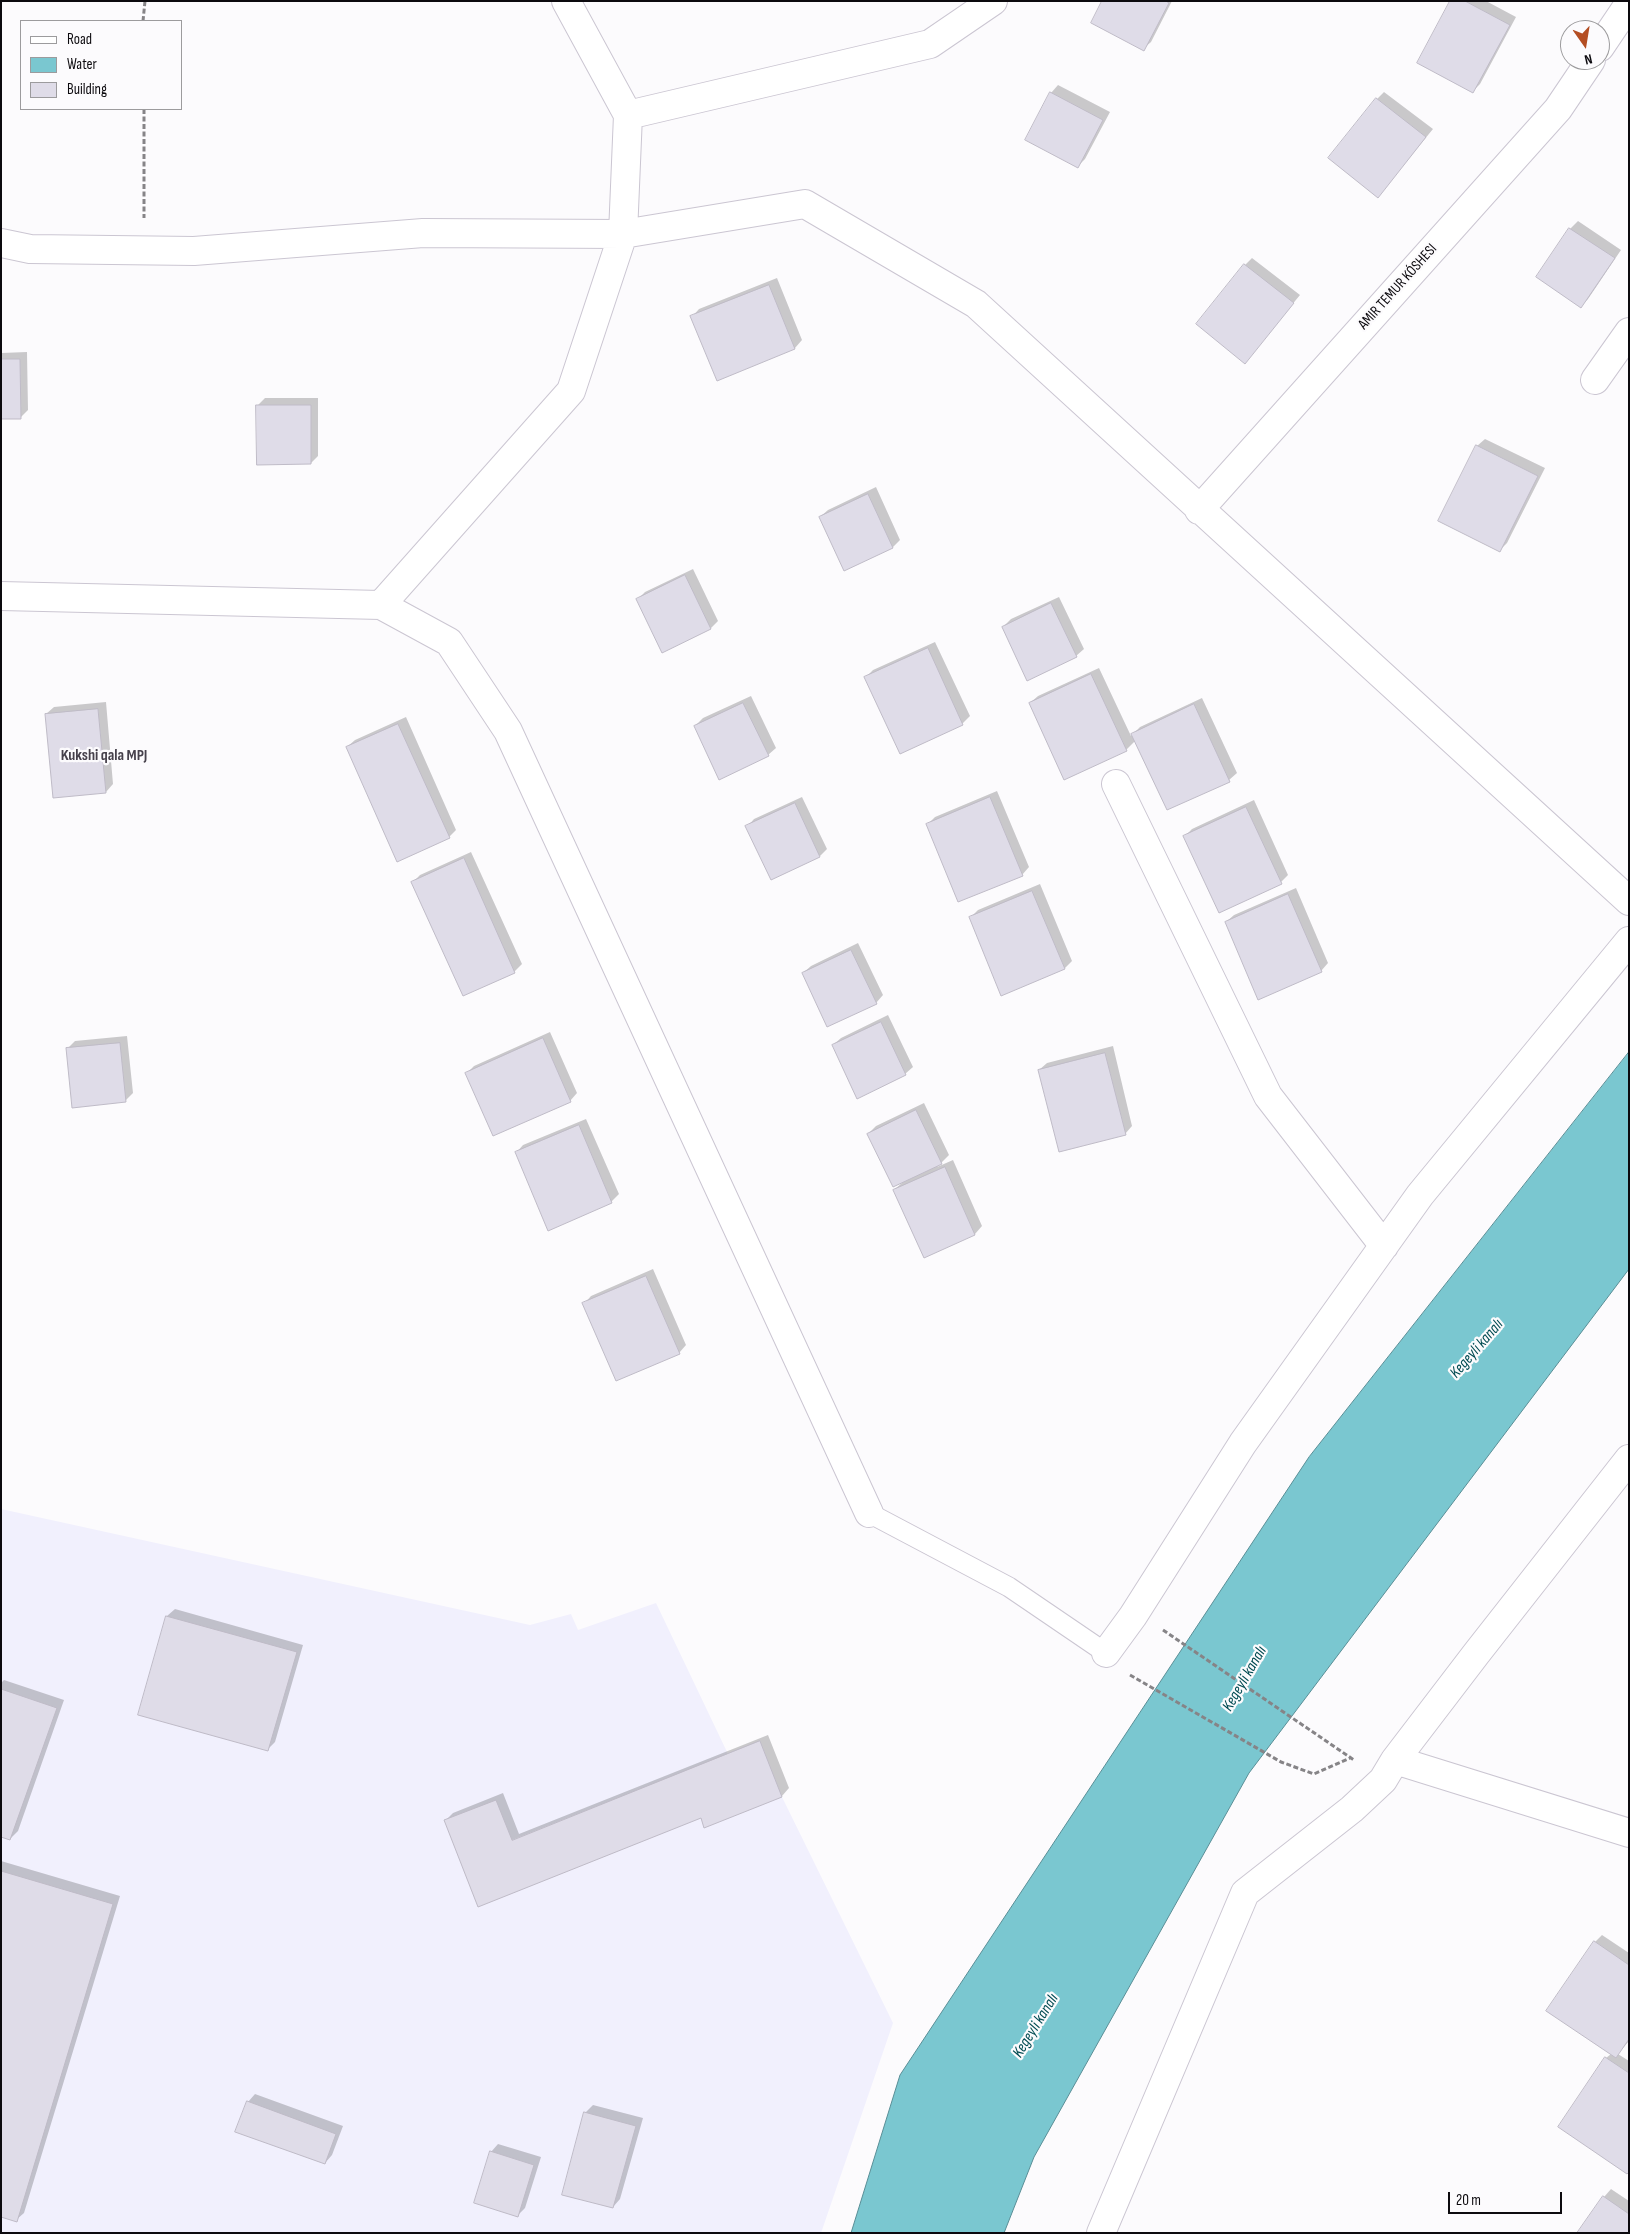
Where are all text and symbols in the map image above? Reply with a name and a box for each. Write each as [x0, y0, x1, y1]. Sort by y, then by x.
legend [20, 20, 182, 110]
north arrow [1560, 20, 1610, 70]
text: Road [67, 30, 92, 49]
text: N [1583, 50, 1594, 68]
text: Water [67, 55, 97, 74]
text: Building [67, 80, 107, 99]
street label: AMIR TEMUR KÓSHESI [1355, 240, 1441, 334]
district label: Kukshi qala MPJ [61, 746, 147, 766]
water label: Kegeyli kanalı [1446, 1316, 1508, 1382]
water label: Kegeyli kanalı [1219, 1643, 1271, 1715]
water label: Kegeyli kanalı [1009, 1991, 1063, 2061]
scale bar [1450, 2182, 1564, 2214]
text: 20 m [1456, 2191, 1481, 2210]

